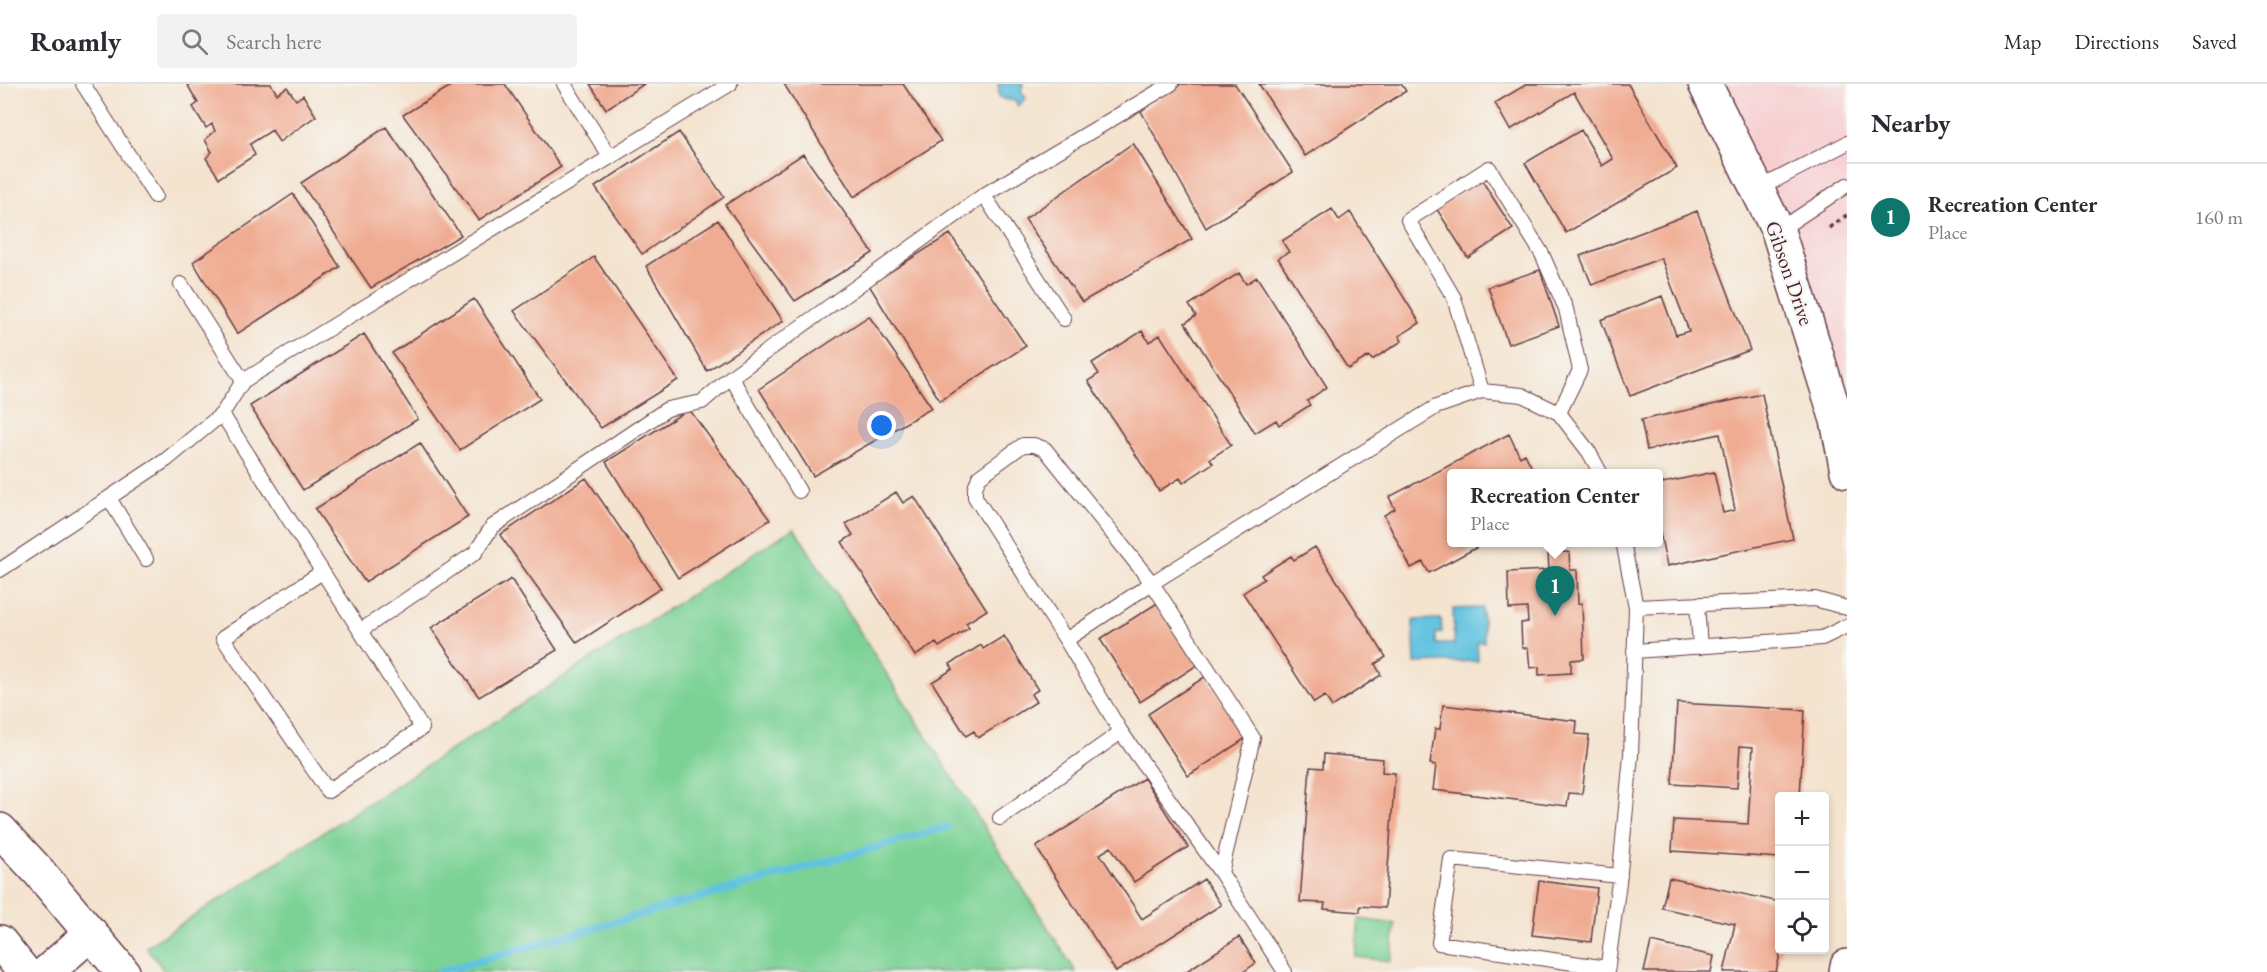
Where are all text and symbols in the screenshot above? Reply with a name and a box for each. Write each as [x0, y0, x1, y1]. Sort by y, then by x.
search box [157, 14, 577, 68]
text: Roamly [30, 23, 121, 59]
icon: search [178, 25, 211, 58]
text: Search here [226, 27, 322, 56]
text: Map [2004, 28, 2041, 55]
text: Directions [2074, 28, 2159, 55]
text: Saved [2192, 28, 2237, 55]
text: Nearby [1871, 106, 1951, 140]
text: Recreation Center [1928, 190, 2097, 219]
text: 1 [1885, 204, 1896, 230]
text: 160 m [2195, 204, 2243, 230]
street label: Gibson Drive [1760, 217, 1820, 329]
text: Place [1928, 219, 1967, 245]
your location [867, 411, 896, 440]
popup [1447, 469, 1663, 547]
text: Recreation Center [1470, 481, 1640, 510]
text: Place [1470, 510, 1510, 536]
pin: 1 [1536, 566, 1574, 616]
map controls [1775, 792, 1829, 954]
button: + [1775, 792, 1829, 846]
button: − [1775, 846, 1829, 900]
button: locate [1775, 900, 1829, 954]

